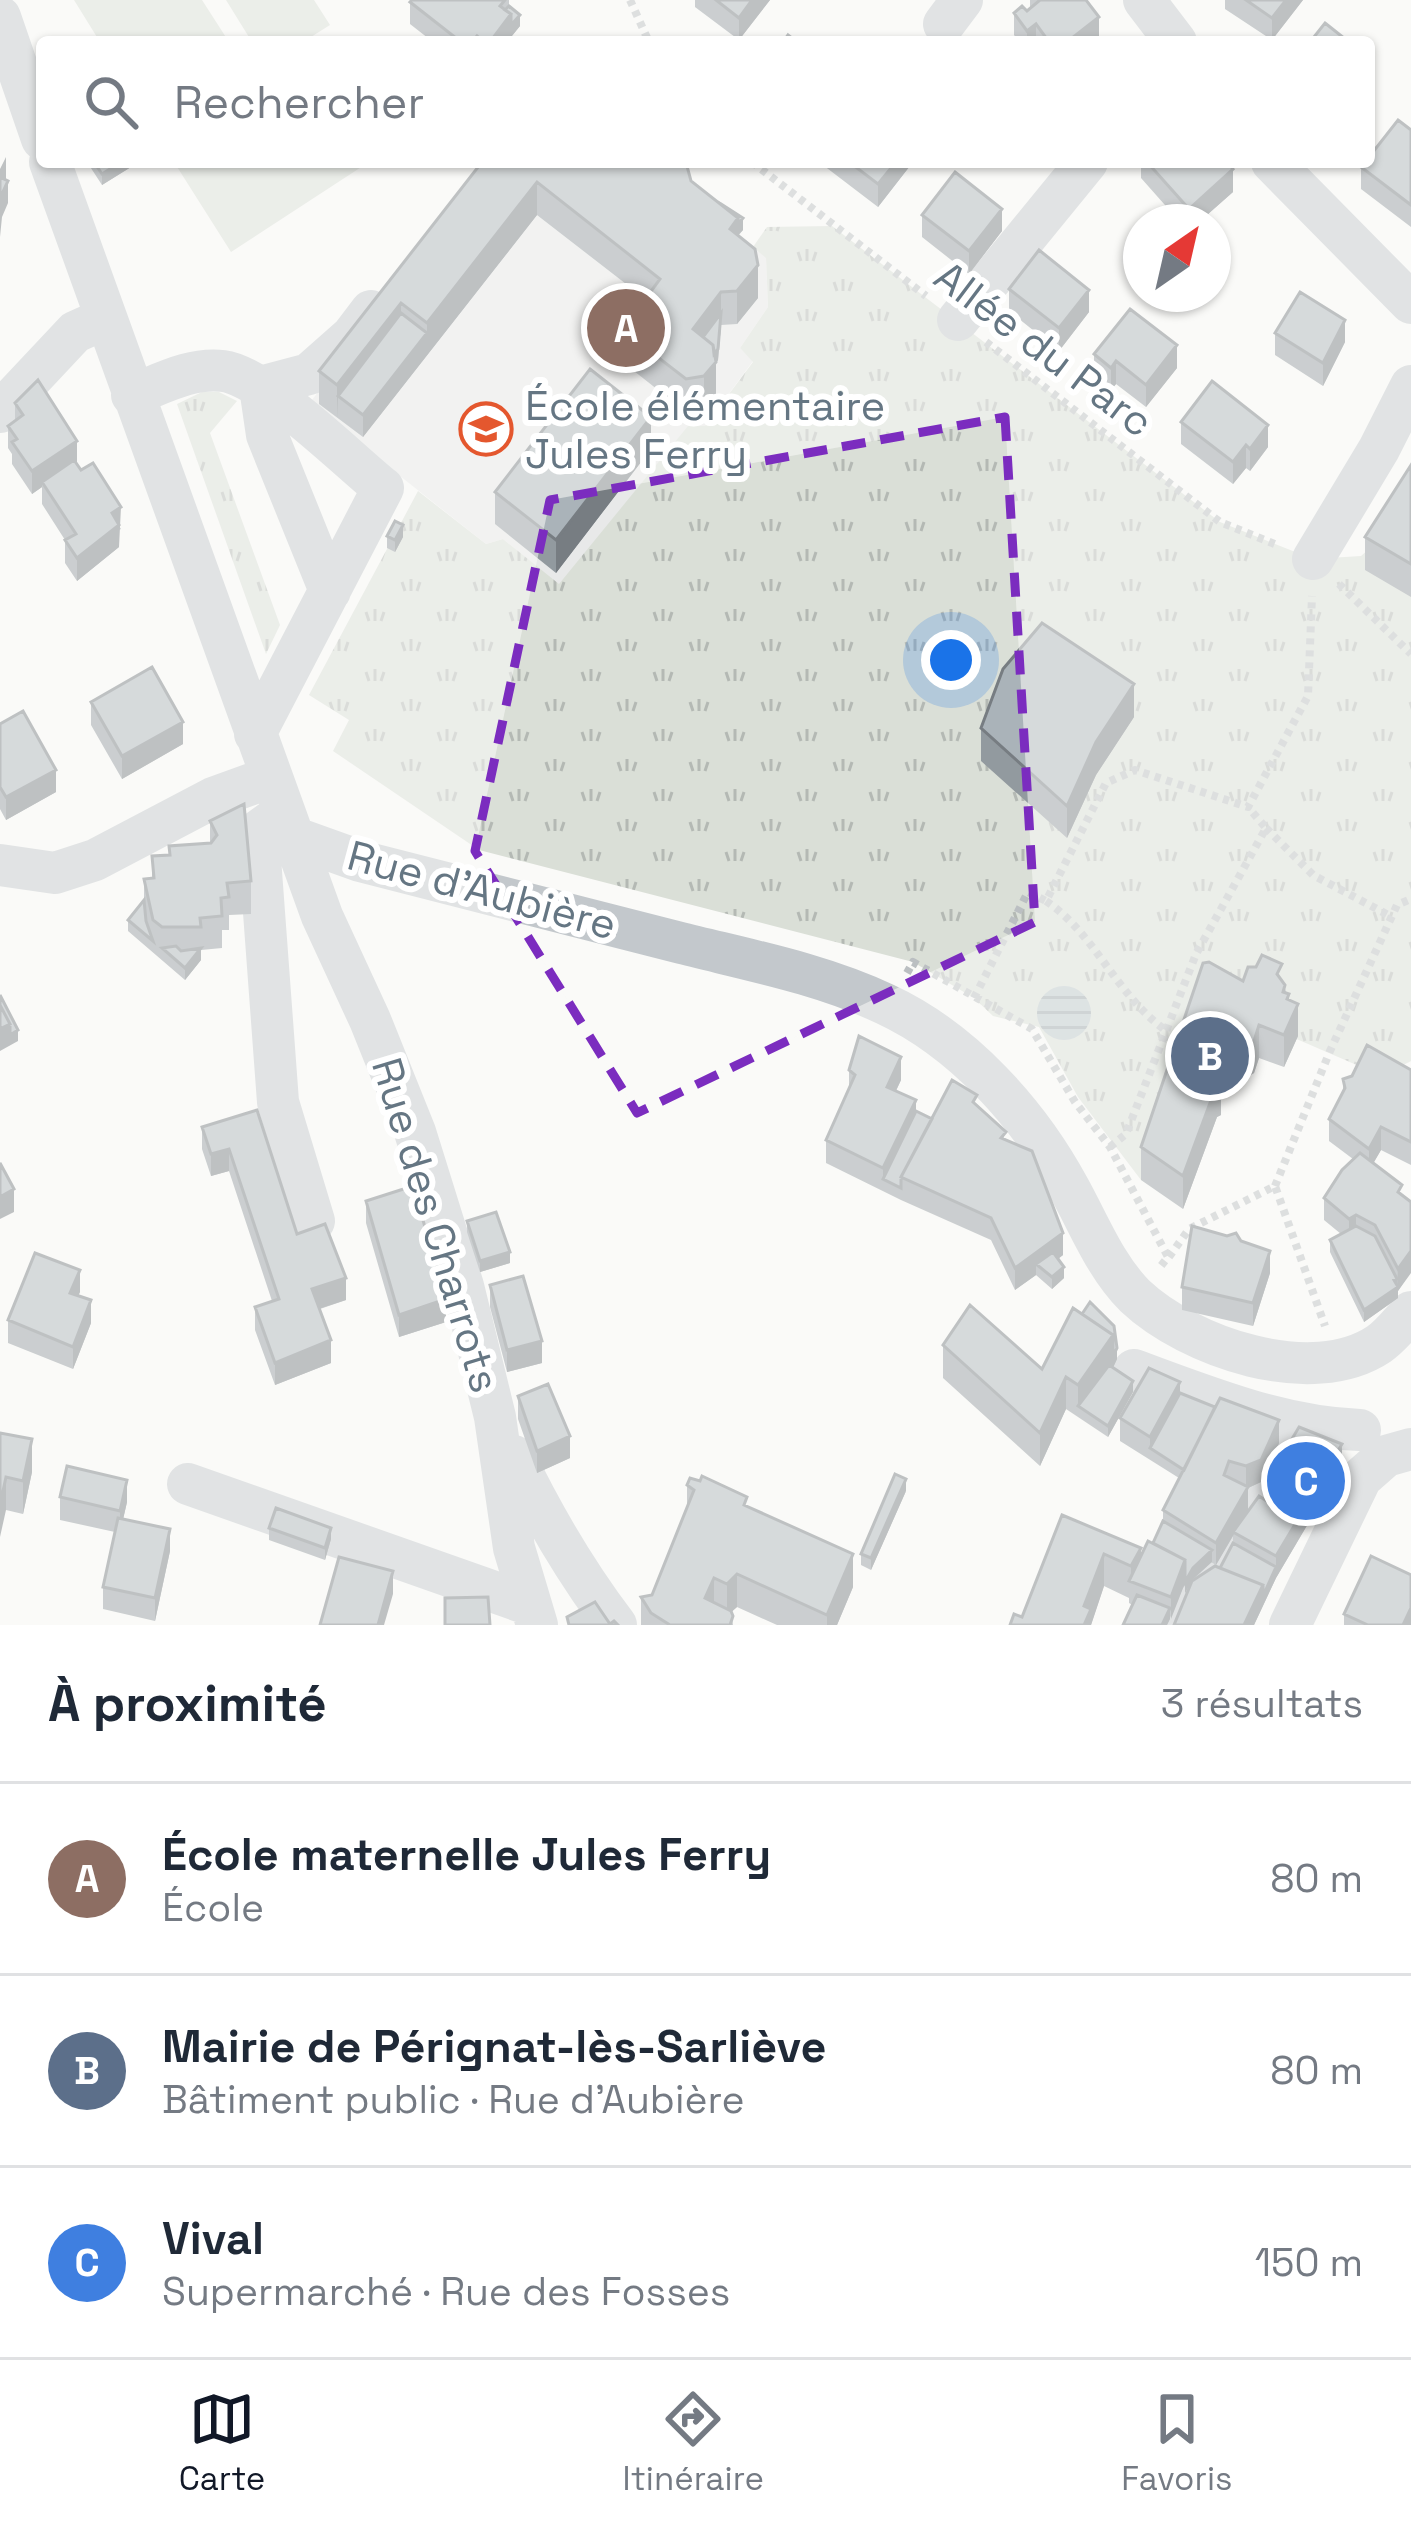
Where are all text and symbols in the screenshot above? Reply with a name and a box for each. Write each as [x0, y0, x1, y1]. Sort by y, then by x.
search box [36, 36, 1375, 168]
icon: search [78, 69, 144, 135]
text: Rechercher [174, 74, 424, 131]
north arrow [1123, 204, 1231, 312]
street label: Allée du Parc [924, 250, 1164, 448]
pin: A [587, 283, 665, 373]
place label: École élémentaire Jules Ferry [525, 379, 885, 480]
school or university icon: École élémentaire Jules Ferry [458, 401, 514, 457]
your location [921, 630, 981, 690]
street label: Rue d'Aubière [342, 829, 622, 951]
pin: B [1171, 1011, 1249, 1101]
street label: Rue des Charrots [360, 1051, 512, 1399]
pin: C [1267, 1436, 1345, 1526]
text: À proximité [48, 1671, 327, 1736]
text: 3 résultats [1161, 1679, 1363, 1728]
text: École maternelle Jules Ferry [162, 1826, 771, 1883]
text: A [75, 1854, 99, 1903]
text: 80 m [1270, 1854, 1363, 1903]
text: École [162, 1883, 264, 1932]
text: Mairie de Pérignat-lès-Sarliève [162, 2018, 827, 2075]
text: B [74, 2046, 100, 2095]
text: 80 m [1270, 2046, 1363, 2095]
text: Bâtiment public · Rue d'Aubière [162, 2075, 745, 2124]
text: Vival [162, 2210, 264, 2267]
text: C [74, 2238, 100, 2287]
text: 150 m [1255, 2238, 1363, 2287]
text: Supermarché · Rue des Fosses [162, 2267, 730, 2316]
tab: Carte [179, 2386, 265, 2500]
tab: Itinéraire [623, 2386, 764, 2500]
tab: Favoris [1121, 2386, 1232, 2500]

